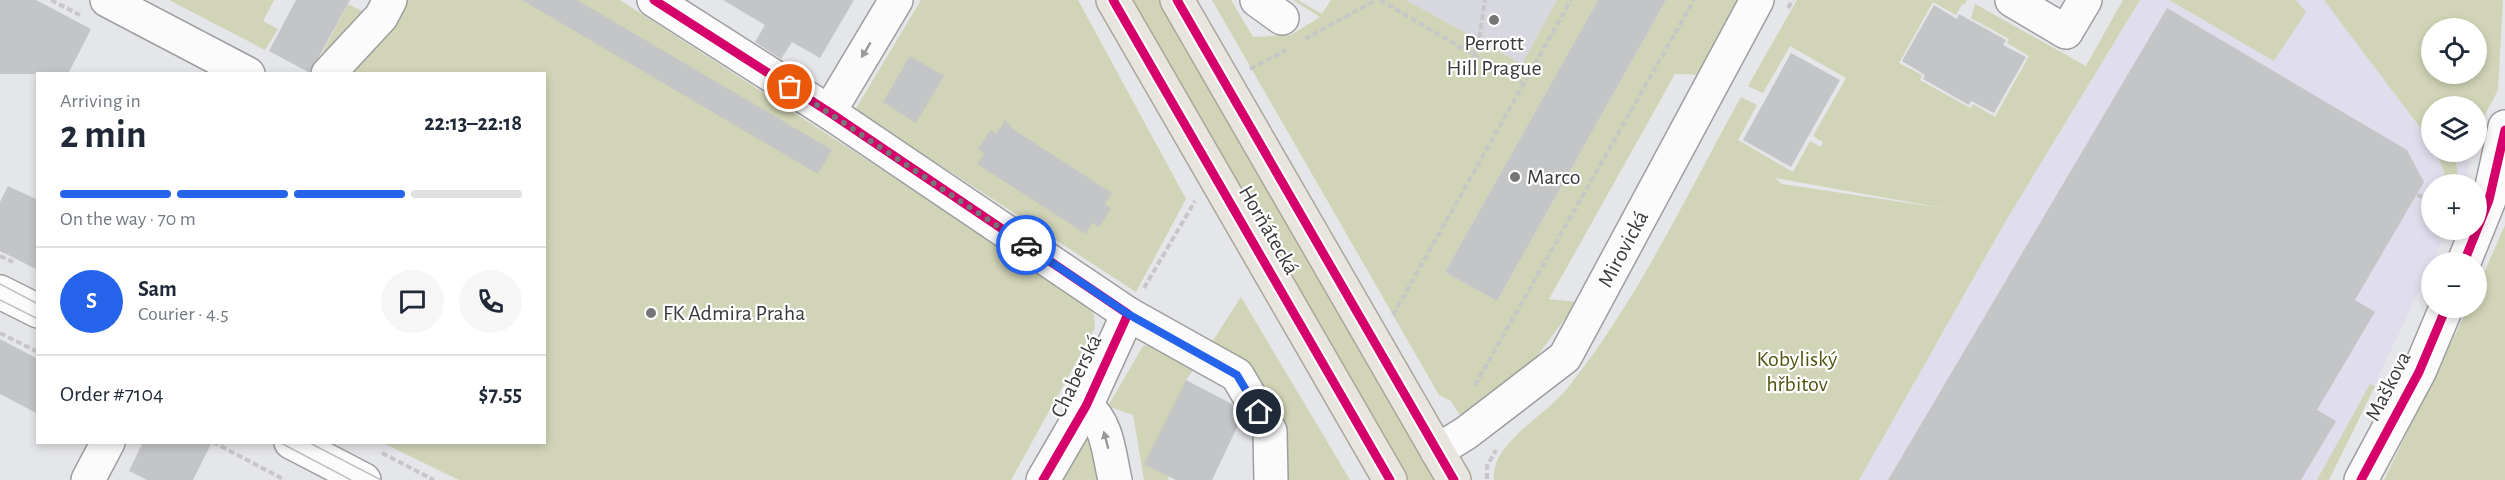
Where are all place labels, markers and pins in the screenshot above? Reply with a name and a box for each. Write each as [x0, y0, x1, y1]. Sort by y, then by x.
marker: Perrott Hill Prague [1487, 13, 1501, 27]
place label: Perrott Hill Prague [1446, 32, 1542, 79]
pin [764, 61, 815, 112]
place label: Marco [1527, 166, 1580, 188]
marker: Marco [1508, 170, 1522, 184]
place label: FK Admira Praha [663, 302, 805, 324]
marker: FK Admira Praha [644, 306, 658, 320]
pin [1233, 386, 1284, 437]

